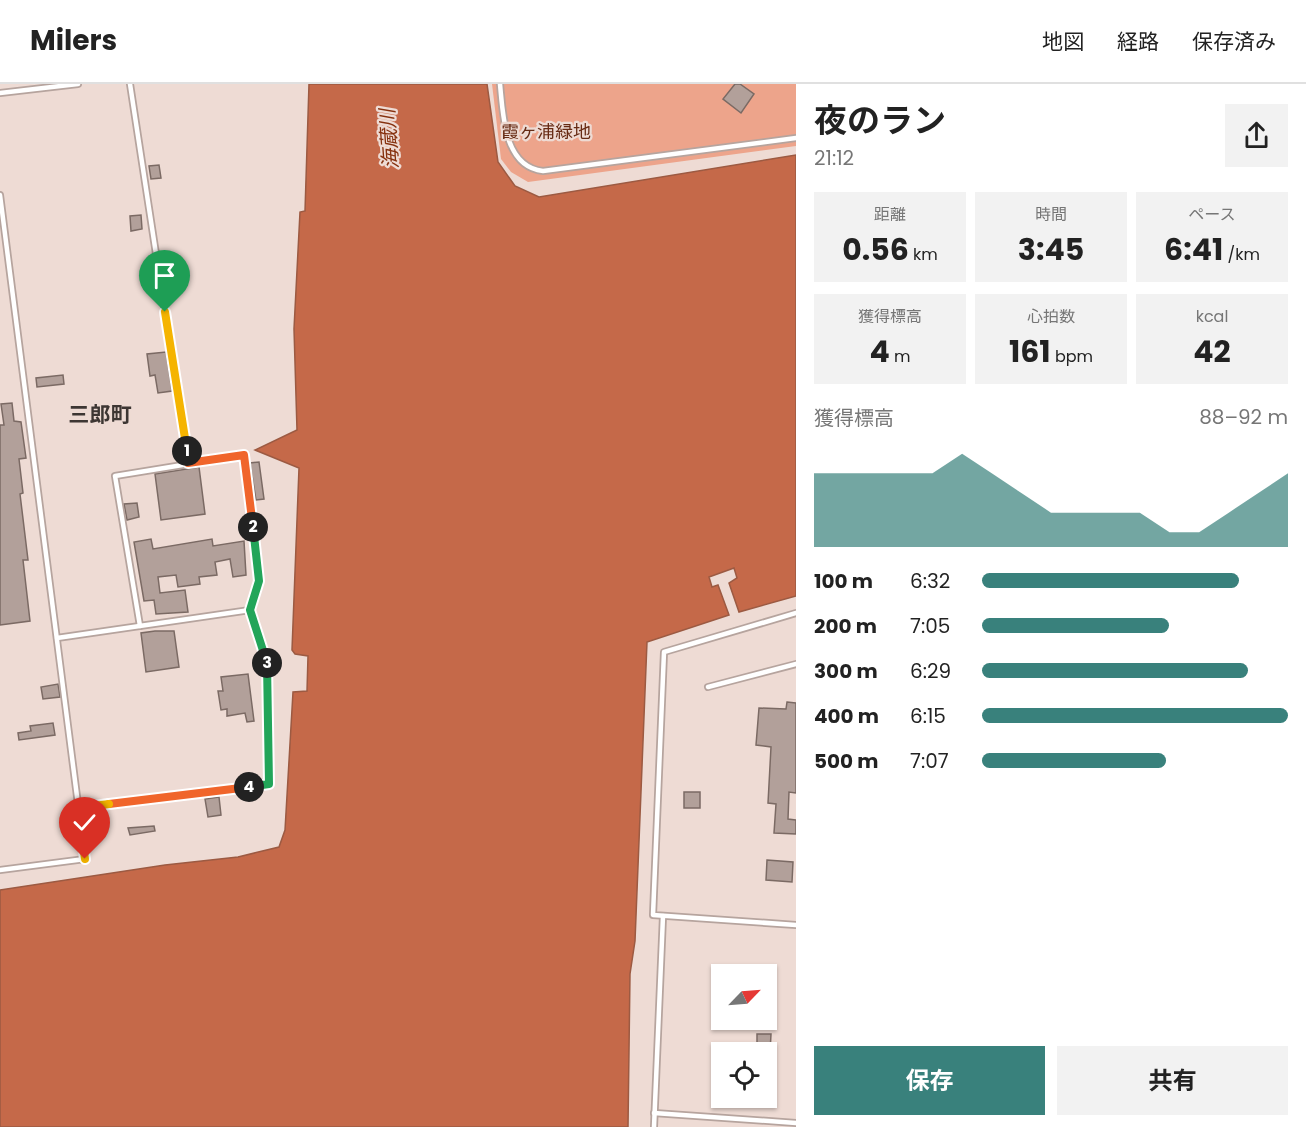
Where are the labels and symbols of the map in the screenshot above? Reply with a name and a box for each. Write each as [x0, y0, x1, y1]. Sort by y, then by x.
water label: 海蔵川 [373, 106, 405, 170]
park label: 霞ヶ浦緑地 [501, 119, 591, 144]
pin [139, 250, 190, 312]
district label: 三郎町 [69, 400, 132, 429]
pin: 1 [172, 436, 202, 466]
pin: 2 [238, 512, 268, 542]
pin: 3 [252, 648, 282, 678]
pin: 4 [234, 772, 264, 802]
pin [59, 797, 110, 859]
north arrow [711, 964, 777, 1030]

